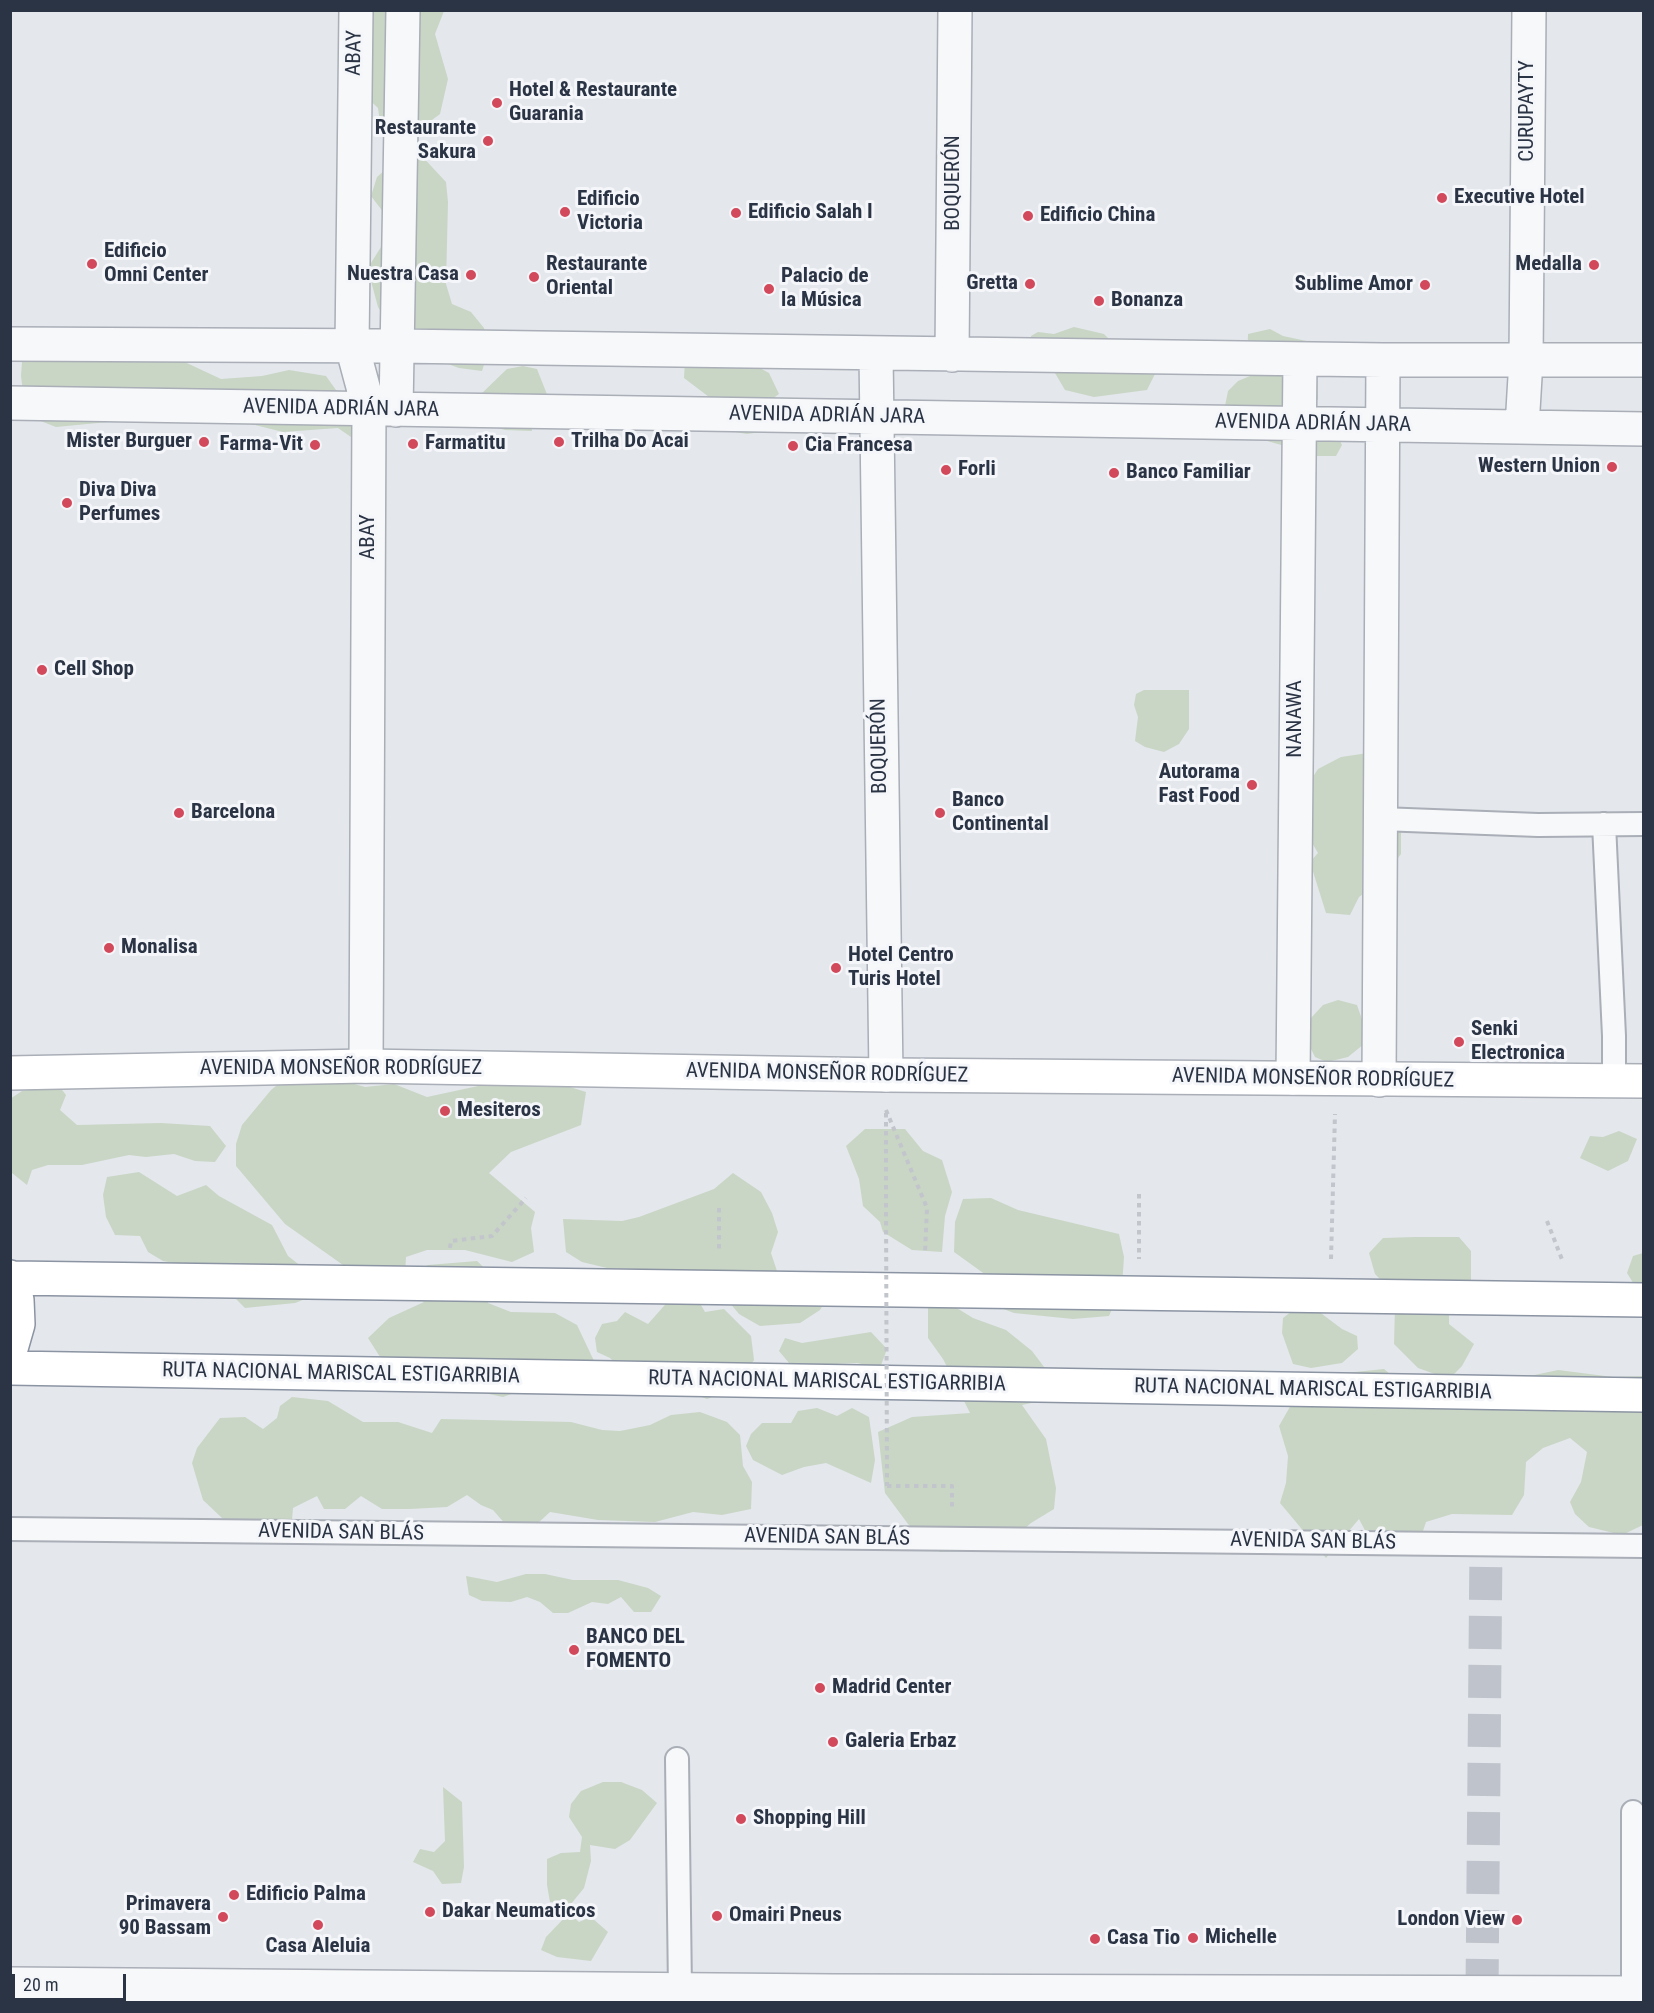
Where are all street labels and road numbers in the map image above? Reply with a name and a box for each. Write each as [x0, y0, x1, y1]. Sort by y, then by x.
street label: ABAY [342, 30, 368, 76]
street label: CURUPAYTY [1515, 60, 1541, 162]
street label: BOQUERÓN [941, 135, 967, 231]
street label: AVENIDA ADRIÁN JARA [243, 395, 439, 423]
street label: AVENIDA ADRIÁN JARA [729, 402, 925, 430]
street label: AVENIDA ADRIÁN JARA [1215, 410, 1411, 438]
street label: ABAY [356, 514, 382, 560]
street label: NANAWA [1283, 680, 1309, 758]
street label: BOQUERÓN [867, 698, 893, 794]
street label: AVENIDA MONSEÑOR RODRÍGUEZ [200, 1056, 482, 1082]
street label: AVENIDA MONSEÑOR RODRÍGUEZ [686, 1059, 968, 1089]
street label: AVENIDA MONSEÑOR RODRÍGUEZ [1172, 1064, 1454, 1094]
street label: RUTA NACIONAL MARISCAL ESTIGARRIBIA [162, 1358, 520, 1390]
street label: RUTA NACIONAL MARISCAL ESTIGARRIBIA [648, 1366, 1006, 1398]
street label: RUTA NACIONAL MARISCAL ESTIGARRIBIA [1134, 1374, 1492, 1406]
street label: AVENIDA SAN BLÁS [258, 1519, 424, 1547]
street label: AVENIDA SAN BLÁS [744, 1524, 910, 1552]
street label: AVENIDA SAN BLÁS [1230, 1528, 1396, 1556]

